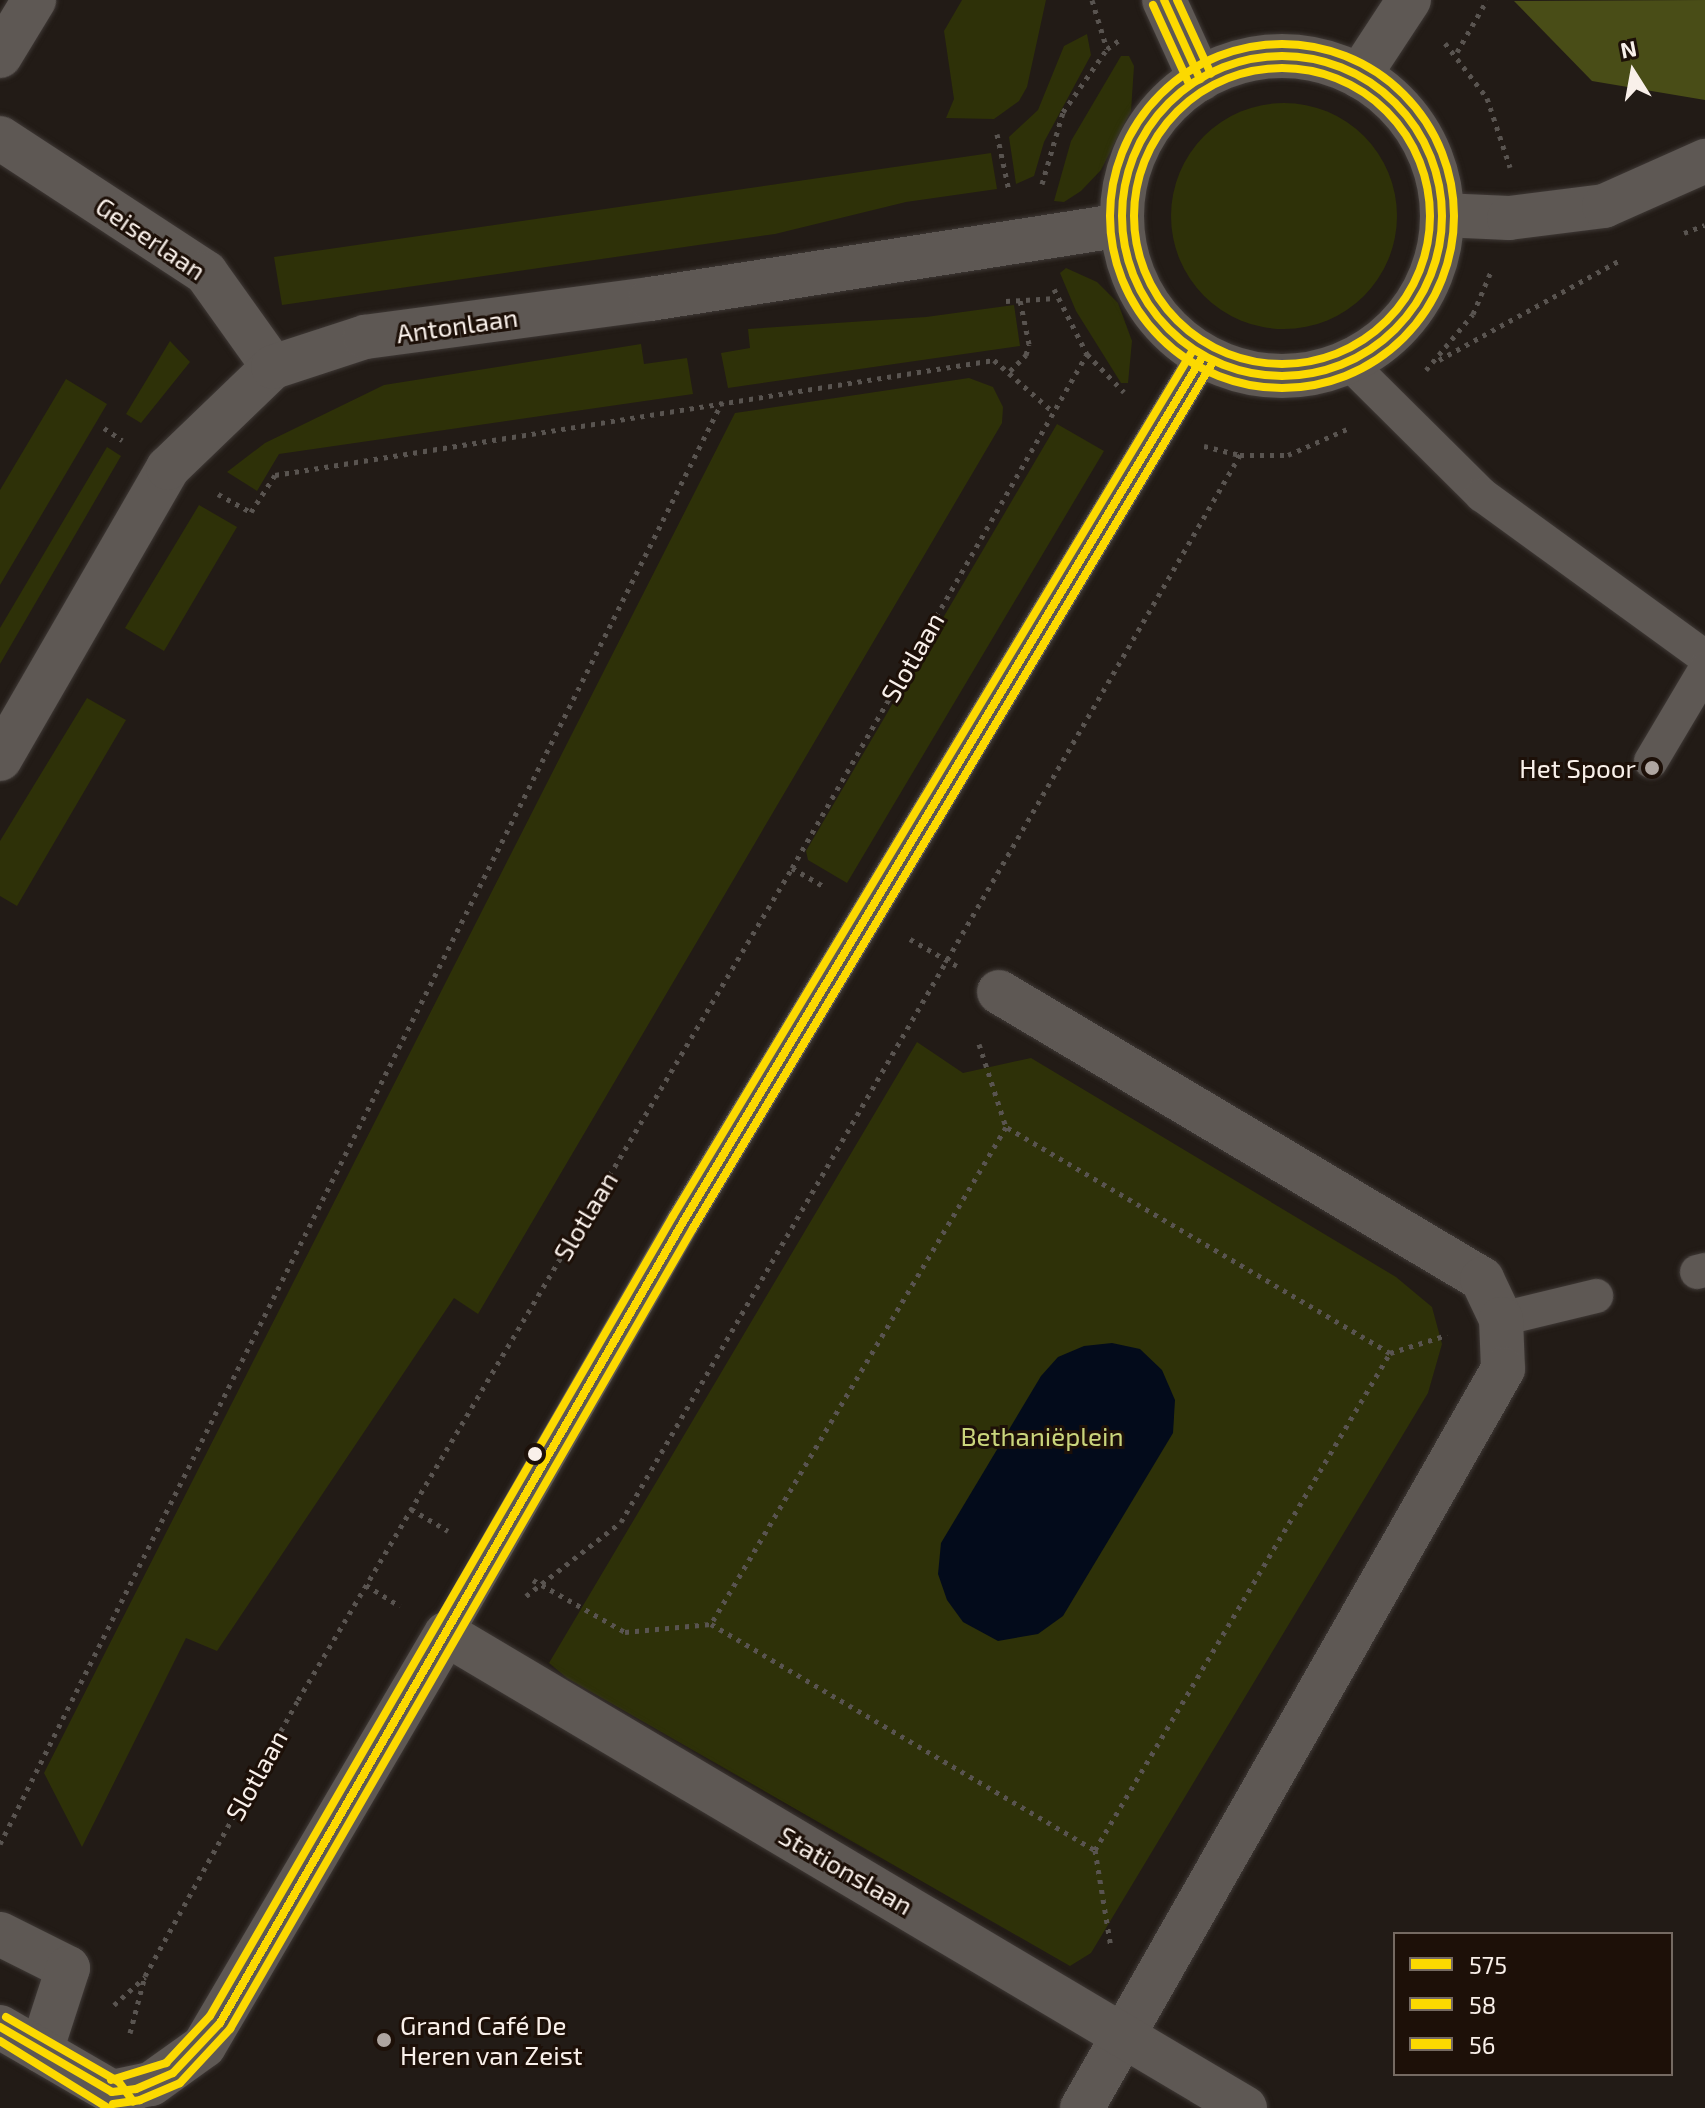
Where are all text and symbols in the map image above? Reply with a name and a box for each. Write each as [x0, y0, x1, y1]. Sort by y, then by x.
north arrow [1593, 32, 1673, 112]
text: N [1618, 34, 1639, 63]
street label: Geiserlaan [90, 190, 212, 286]
street label: Antonlaan [394, 301, 520, 349]
street label: Slotlaan [874, 607, 950, 707]
place label: Het Spoor [1519, 752, 1636, 784]
marker: Het Spoor [1643, 759, 1661, 777]
street label: Slotlaan [546, 1166, 624, 1266]
park label: Bethaniëplein [960, 1420, 1124, 1452]
unlabelled marker [527, 1446, 543, 1462]
street label: Slotlaan [219, 1724, 293, 1826]
street label: Stationslaan [773, 1819, 919, 1921]
legend [1393, 1932, 1673, 2076]
text: 575 [1469, 1950, 1507, 1979]
text: 58 [1469, 1990, 1496, 2019]
place label: Grand Café De Heren van Zeist [400, 2009, 583, 2070]
text: 56 [1469, 2030, 1496, 2059]
marker: Grand Café De Heren van Zeist [375, 2031, 393, 2049]

